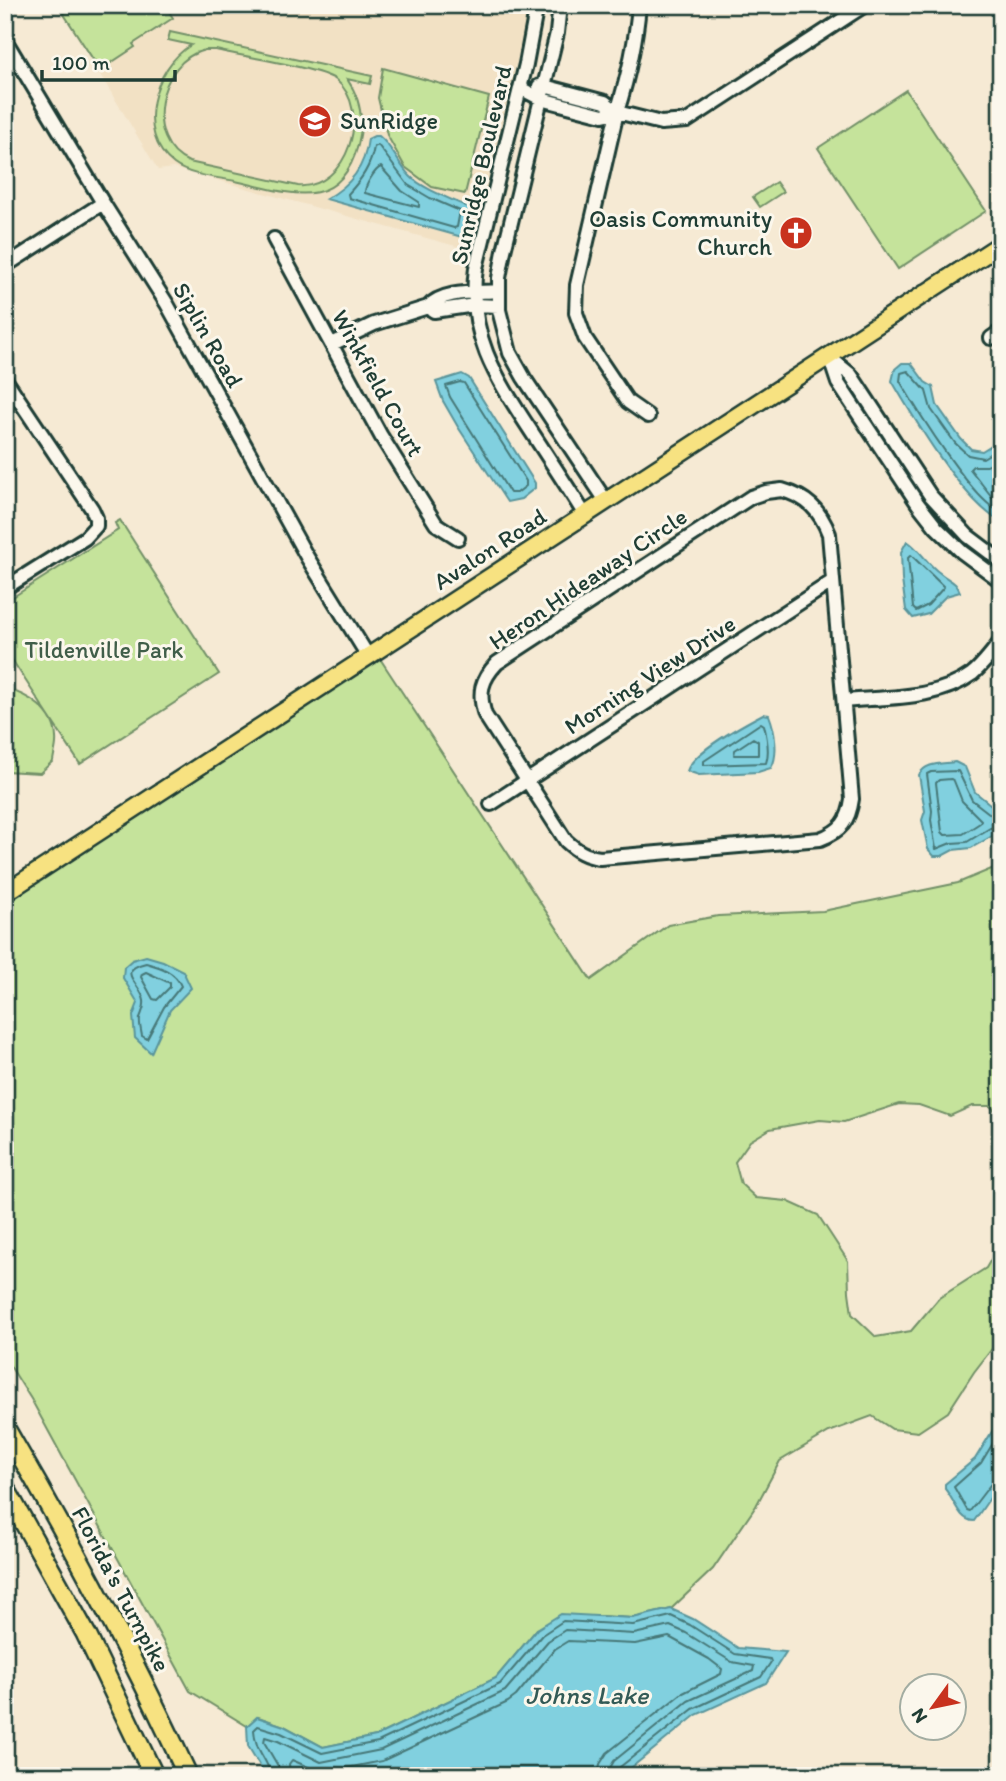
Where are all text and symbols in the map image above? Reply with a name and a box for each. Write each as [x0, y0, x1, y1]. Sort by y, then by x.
scale bar [42, 38, 175, 82]
text: 100 m [52, 50, 110, 75]
street label: Sunridge Boulevard [444, 63, 518, 267]
school or university icon: SunRidge [296, 102, 334, 140]
place label: SunRidge [340, 106, 438, 135]
place label: Oasis Community Church [589, 204, 772, 261]
church icon: Oasis Community Church [777, 214, 815, 252]
street label: Siplin Road [167, 277, 250, 393]
street label: Winkfield Court [326, 304, 431, 461]
street label: Avalon Road [428, 501, 552, 596]
street label: Heron Hideaway Circle [483, 501, 692, 656]
street label: Morning View Drive [559, 609, 741, 741]
park label: Tildenville Park [24, 635, 184, 664]
street label: Florida's Turnpike [66, 1501, 177, 1676]
north arrow [898, 1672, 968, 1742]
water label: Johns Lake [526, 1679, 650, 1711]
text: N [906, 1704, 932, 1728]

